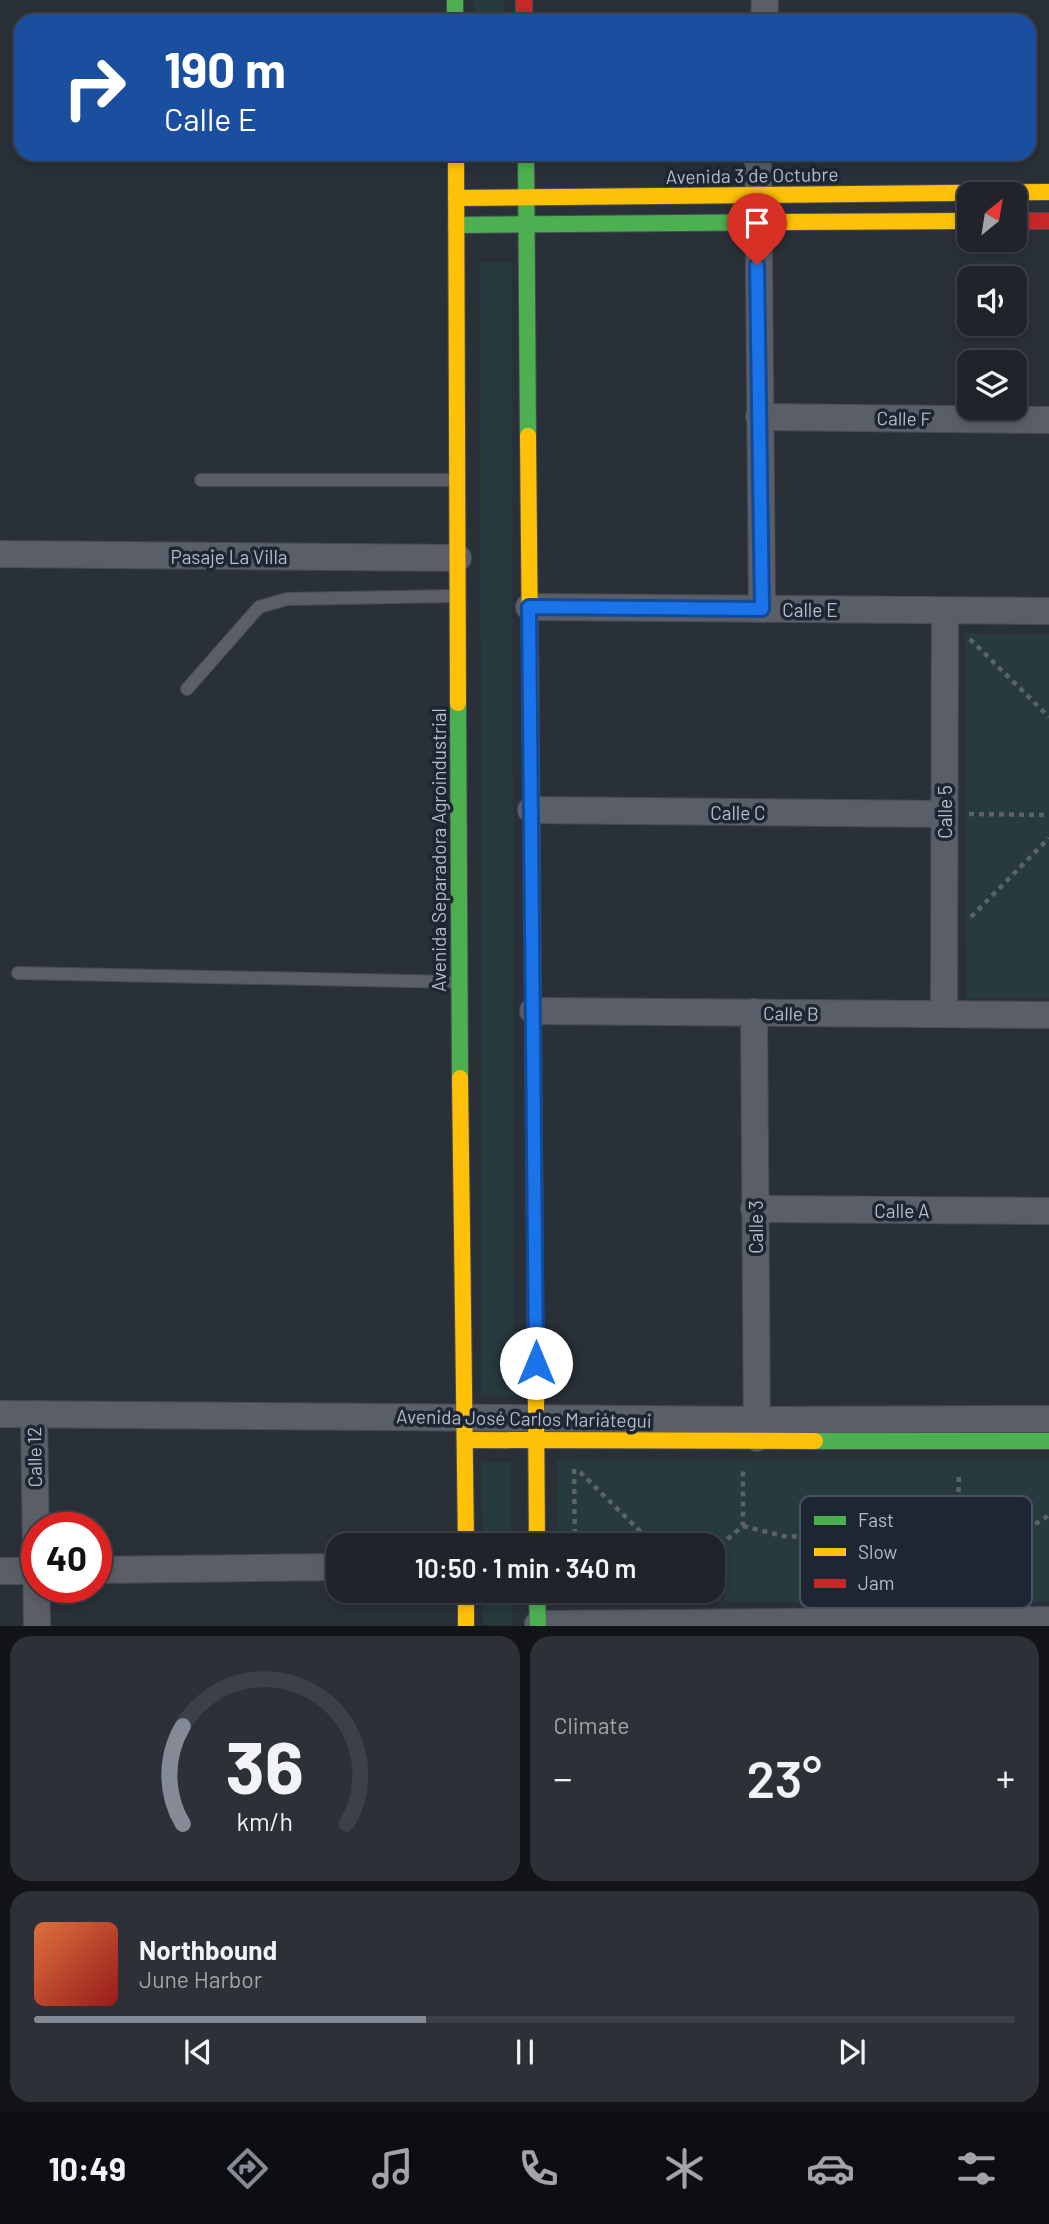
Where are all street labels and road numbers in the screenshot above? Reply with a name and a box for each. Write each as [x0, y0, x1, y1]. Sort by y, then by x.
street label: Avenida 3 de Octubre [665, 162, 839, 188]
street label: Calle F [877, 406, 932, 430]
street label: Pasaje La Villa [170, 545, 288, 568]
street label: Calle E [782, 598, 838, 621]
street label: Avenida Separadora Agroindustrial [427, 708, 450, 992]
street label: Calle 5 [933, 785, 956, 839]
street label: Calle C [710, 801, 766, 824]
street label: Calle B [763, 1001, 819, 1025]
street label: Calle A [874, 1199, 930, 1222]
street label: Calle 3 [744, 1200, 767, 1254]
street label: Avenida José Carlos Mariátegui [396, 1404, 652, 1432]
street label: Calle 12 [22, 1426, 46, 1488]

